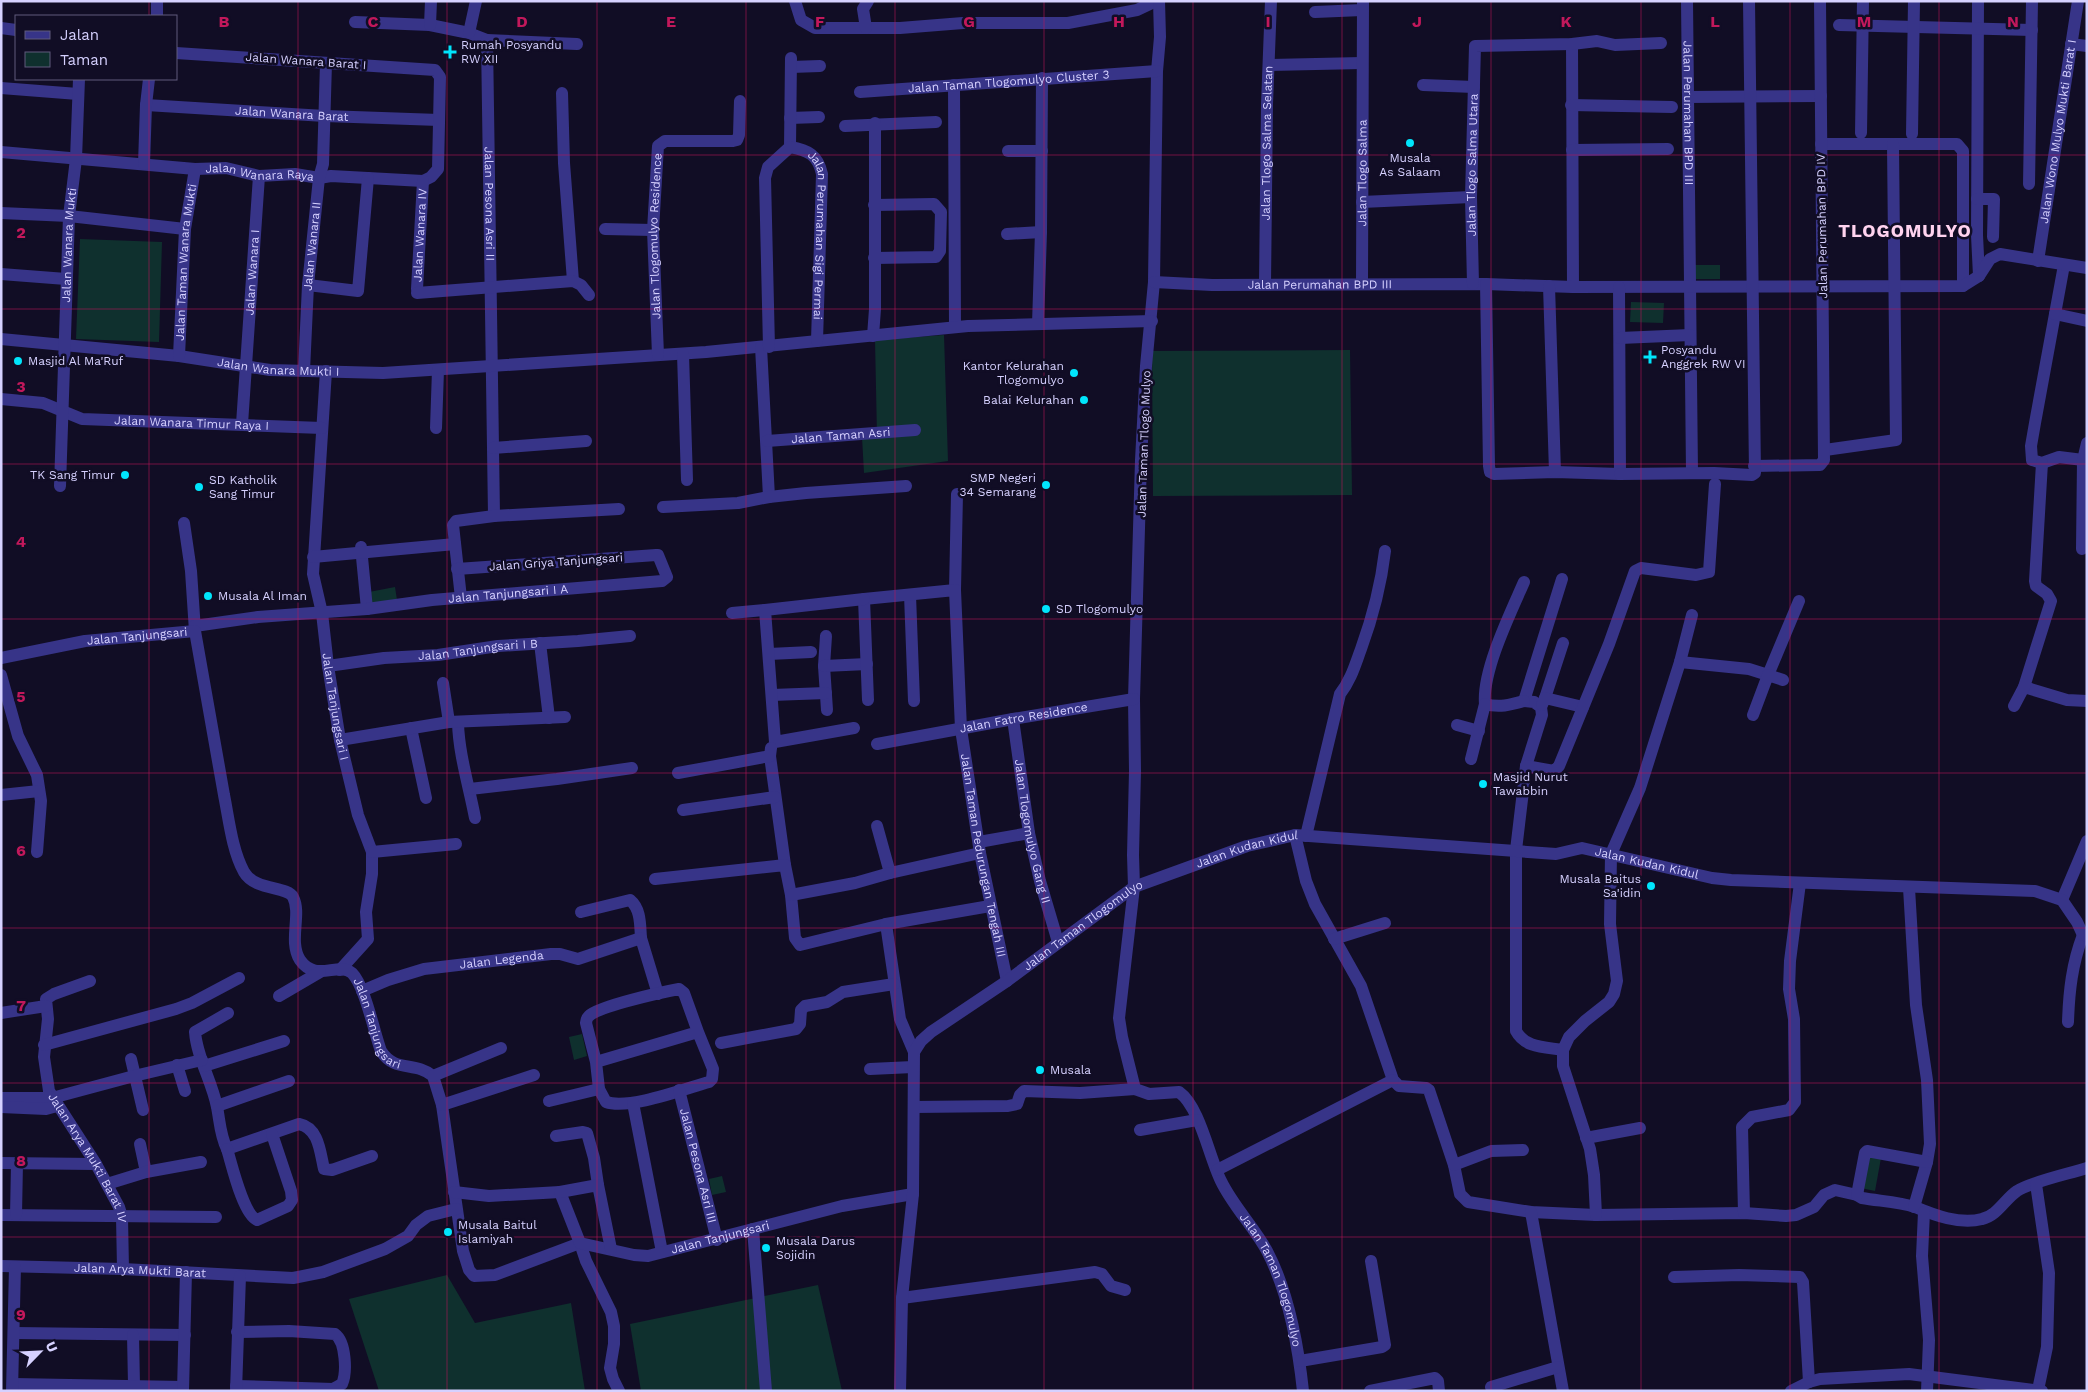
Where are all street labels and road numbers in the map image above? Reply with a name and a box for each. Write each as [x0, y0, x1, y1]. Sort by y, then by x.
street label: Jalan Wono Mulyo Mukti Barat I [2037, 39, 2079, 224]
street label: Jalan Perumahan BPD III [1680, 41, 1696, 185]
street label: Jalan Wanara Barat I [245, 50, 367, 72]
street label: Jalan Tlogo Salma Selatan [1259, 65, 1275, 221]
street label: Jalan Taman Tlogomulyo Cluster 3 [907, 67, 1110, 96]
street label: Jalan Tlogo Salma Utara [1464, 93, 1481, 237]
street label: Jalan Wanara Barat [235, 103, 349, 124]
street label: Jalan Tlogo Salma [1355, 119, 1370, 227]
street label: Jalan Pesona Asri II [482, 147, 497, 261]
street label: Jalan Perumahan Sigi Permai [805, 148, 829, 320]
street label: Jalan Tlogomulyo Residence [646, 153, 665, 319]
street label: Jalan Perumahan BPD IV [1814, 153, 1830, 299]
street label: Jalan Wanara Raya [205, 161, 315, 184]
street label: Jalan Taman Wanara Mukti [173, 183, 199, 341]
street label: Jalan Wanara Mukti [59, 187, 79, 303]
street label: Jalan Wanara IV [410, 188, 430, 282]
street label: Jalan Wanara II [301, 201, 324, 291]
street label: Jalan Wanara I [242, 229, 262, 316]
street label: Jalan Perumahan BPD III [1248, 277, 1392, 292]
street label: Jalan Wanara Mukti I [216, 355, 340, 379]
street label: Jalan Taman Tlogo Mulyo [1134, 370, 1154, 518]
street label: Jalan Wanara Timur Raya I [114, 413, 269, 433]
street label: Jalan Taman Asri [791, 425, 891, 446]
street label: Jalan Griya Tanjungsari [489, 550, 623, 574]
street label: Jalan Tanjungsari I A [448, 582, 569, 606]
street label: Jalan Tanjungsari [86, 625, 188, 648]
street label: Jalan Tanjungsari I B [418, 637, 539, 663]
street label: Jalan Tanjungsari I [320, 652, 352, 762]
street label: Jalan Fatro Residence [959, 700, 1089, 736]
street label: Jalan Taman Pedurungan Tengah III [958, 753, 1009, 958]
street label: Jalan Tlogomulyo Gang II [1012, 758, 1053, 905]
street label: Jalan Kudan Kidul [1194, 828, 1299, 871]
street label: Jalan Kudan Kidul [1594, 844, 1700, 882]
street label: Jalan Taman Tlogomulyo [1021, 877, 1145, 973]
street label: Jalan Legenda [459, 948, 545, 972]
street label: Jalan Tanjungsari [350, 975, 402, 1072]
street label: Jalan Arya Mukti Barat IV [45, 1090, 129, 1223]
street label: Jalan Pesona Asri III [677, 1107, 719, 1224]
street label: Jalan Taman Tlogomulyo [1237, 1210, 1304, 1348]
street label: Jalan Tanjungsari [670, 1218, 771, 1257]
street label: Jalan Arya Mukti Barat [74, 1261, 206, 1280]

